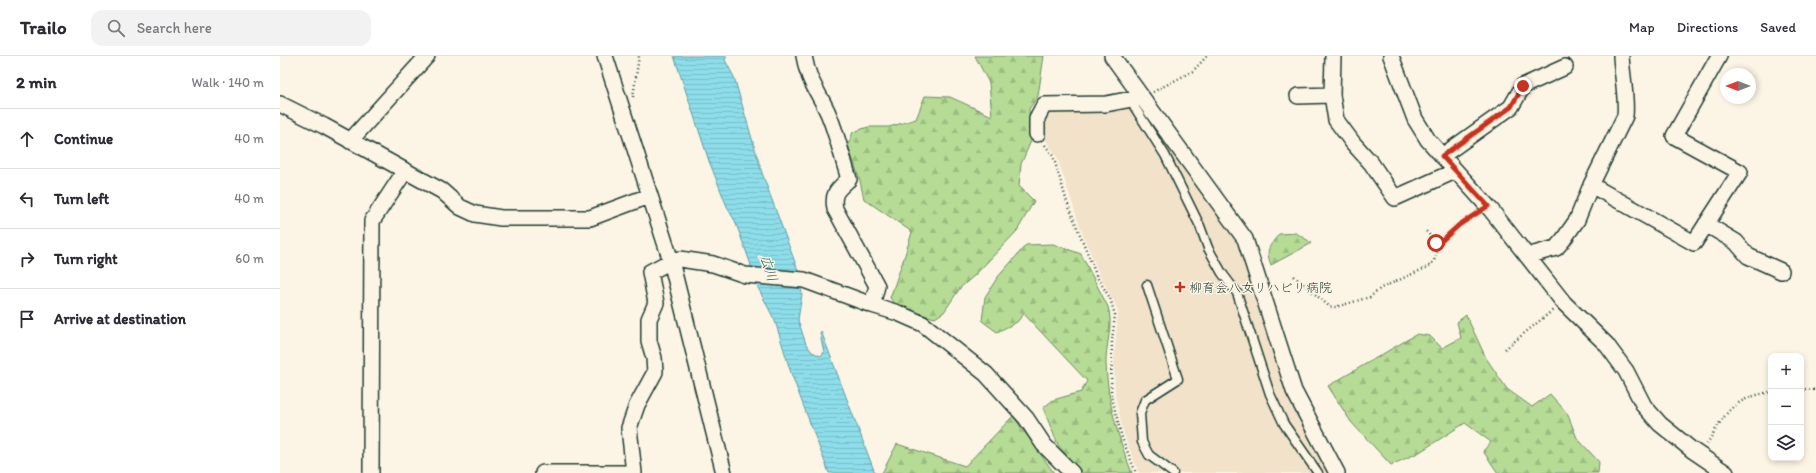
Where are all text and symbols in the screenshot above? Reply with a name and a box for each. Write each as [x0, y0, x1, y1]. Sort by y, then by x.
search box [91, 10, 371, 46]
text: Trailo [20, 16, 67, 39]
icon: search [105, 17, 127, 39]
text: Search here [137, 19, 212, 37]
text: Map [1629, 19, 1655, 36]
text: Directions [1677, 19, 1738, 36]
text: Saved [1760, 19, 1796, 36]
north arrow [1720, 68, 1756, 104]
text: 2 min [16, 72, 56, 92]
text: Walk · 140 m [192, 75, 264, 90]
route end [1514, 77, 1532, 95]
icon: ahead [16, 128, 38, 150]
text: Continue [54, 130, 113, 148]
text: 40 m [234, 131, 264, 146]
icon: left [16, 188, 38, 210]
text: Turn left [54, 190, 109, 208]
text: 40 m [234, 191, 264, 206]
route start [1427, 234, 1445, 252]
icon: right [16, 248, 38, 270]
text: Turn right [54, 250, 118, 268]
text: 60 m [235, 251, 264, 266]
water label: 広川 [756, 252, 781, 284]
place label: 柳育会八女リハビリ病院 [1189, 280, 1332, 295]
marker: 柳育会八女リハビリ病院 [1174, 281, 1186, 293]
icon: arrive [16, 308, 38, 330]
text: Arrive at destination [54, 310, 186, 328]
map controls [1768, 353, 1804, 461]
button: + [1768, 353, 1804, 389]
button: − [1768, 389, 1804, 425]
button: layers [1768, 425, 1804, 461]

